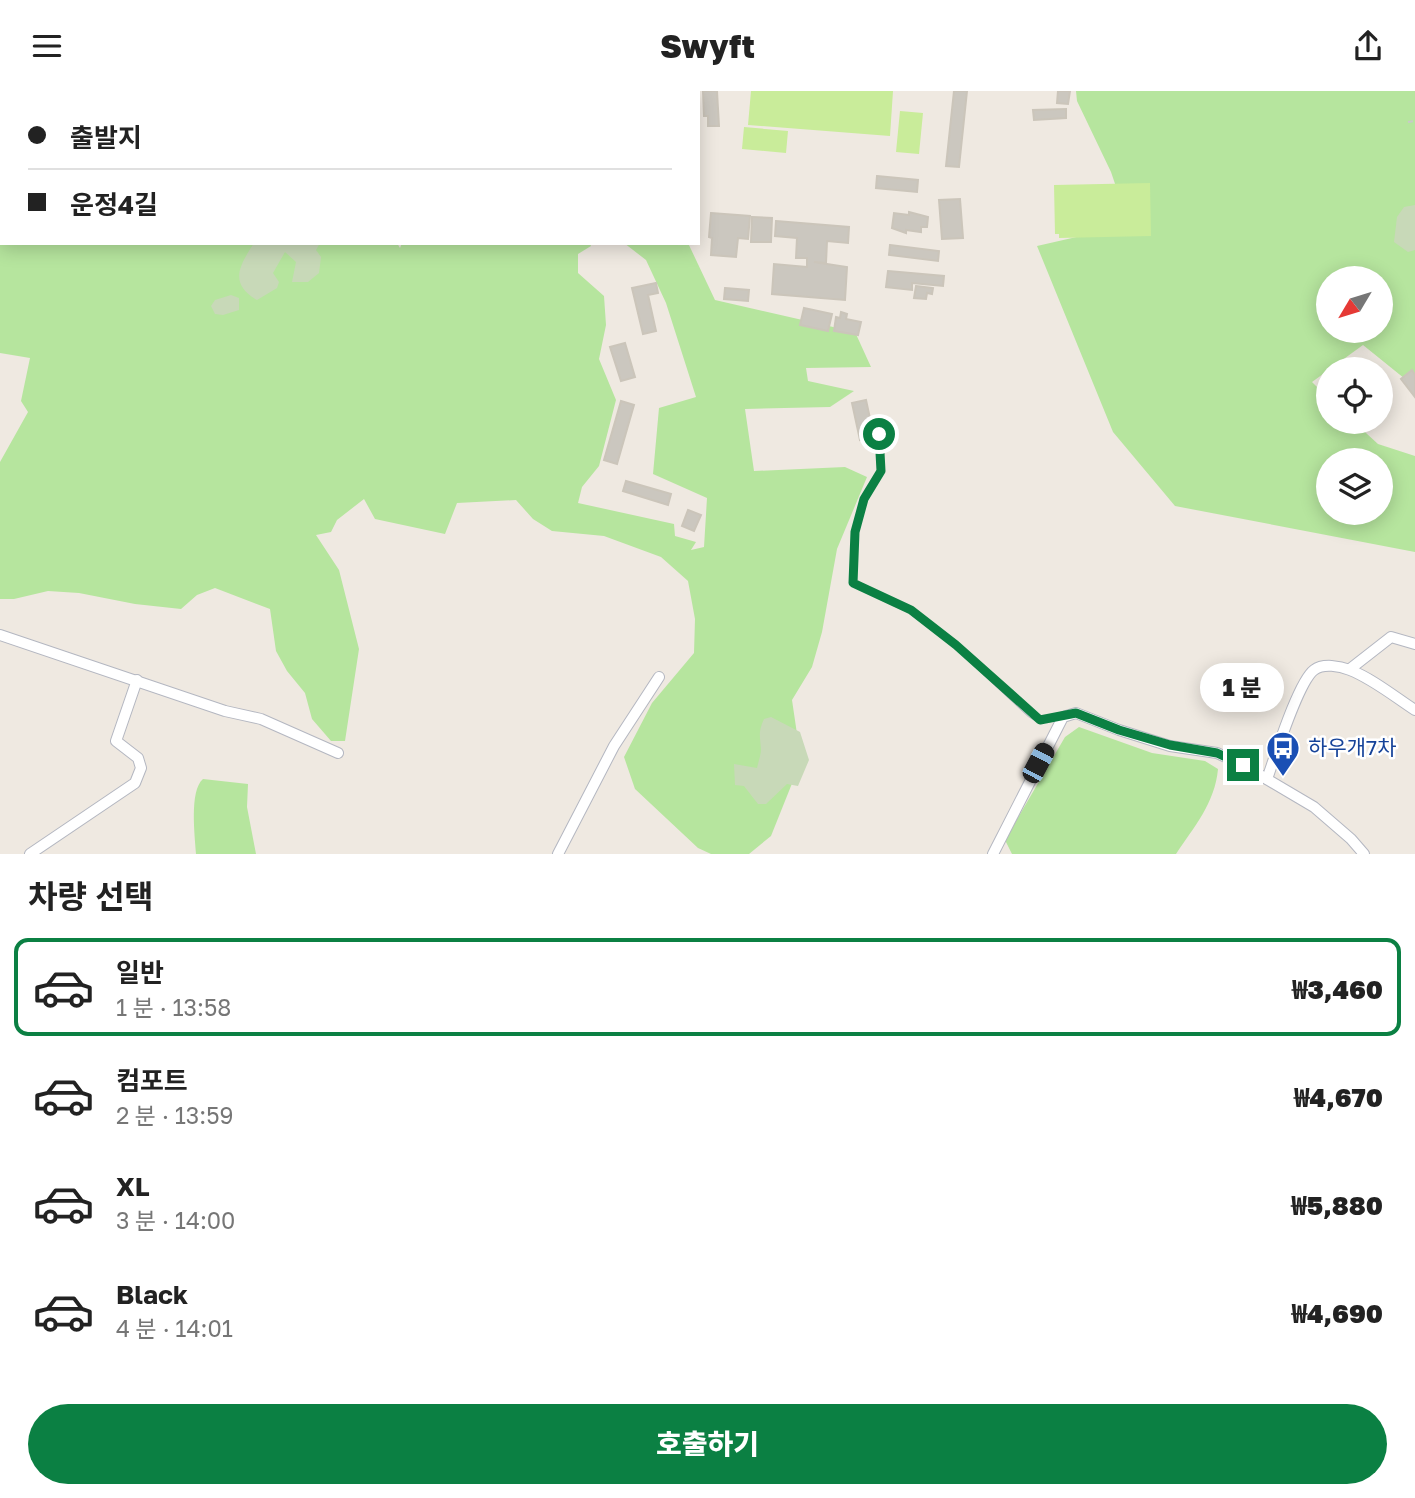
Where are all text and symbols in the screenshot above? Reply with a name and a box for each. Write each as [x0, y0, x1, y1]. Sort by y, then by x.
icon: menu [28, 27, 66, 65]
text: Swyft [660, 27, 755, 65]
icon: share [1349, 27, 1387, 65]
text: 출발지 [70, 122, 142, 153]
text: 운정4길 [70, 189, 158, 220]
north arrow [1316, 266, 1393, 343]
map controls [1316, 266, 1393, 525]
button: locate [1316, 357, 1393, 434]
route start [863, 418, 895, 450]
button: layers [1316, 448, 1393, 525]
callout: 1 분 [1201, 663, 1285, 713]
text: 1 분 [1222, 673, 1262, 701]
bus stop icon: 하우개7차 [1264, 729, 1302, 778]
place label: 하우개7차 [1308, 734, 1396, 760]
car [1019, 740, 1058, 786]
route end [1227, 749, 1259, 781]
text: 차량 선택 [28, 877, 154, 915]
icon: car [32, 956, 95, 1019]
text: 일반 [116, 957, 164, 988]
text: ₩3,460 [1292, 974, 1383, 1005]
text: 1 분 · 13:58 [116, 993, 231, 1021]
icon: car [32, 1064, 95, 1127]
text: 컴포트 [116, 1065, 188, 1096]
text: ₩4,670 [1294, 1082, 1383, 1113]
text: 2 분 · 13:59 [116, 1101, 233, 1129]
text: XL [116, 1171, 150, 1202]
icon: car [32, 1172, 95, 1235]
text: ₩5,880 [1291, 1190, 1383, 1221]
text: 3 분 · 14:00 [116, 1206, 235, 1234]
text: Black [116, 1279, 188, 1310]
icon: car [32, 1280, 95, 1343]
text: ₩4,690 [1291, 1298, 1383, 1329]
text: 4 분 · 14:01 [116, 1314, 233, 1342]
button: 호출하기 [28, 1404, 1387, 1484]

